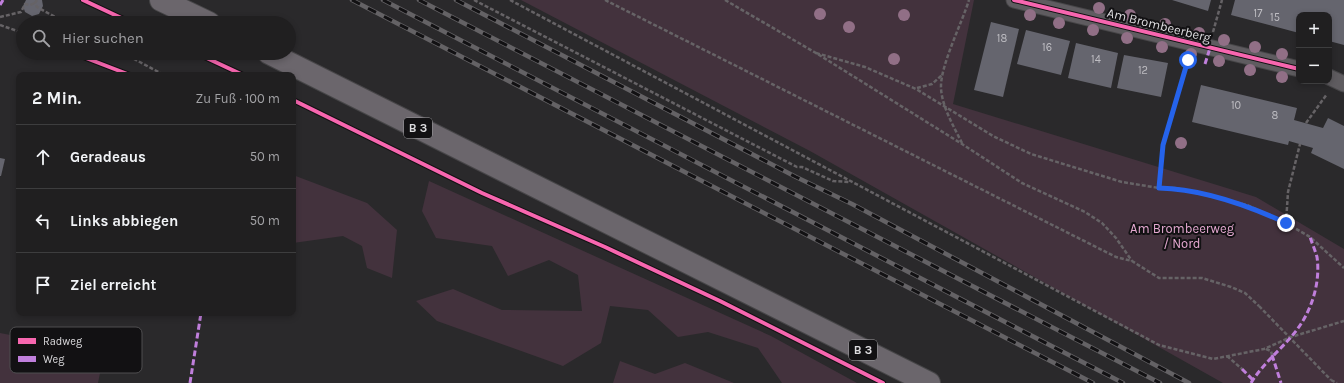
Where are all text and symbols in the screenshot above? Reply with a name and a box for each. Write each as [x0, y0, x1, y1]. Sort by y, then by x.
street label: Am Brombeerberg [1105, 5, 1213, 45]
house number: 17 [1254, 7, 1262, 20]
house number: 15 [1270, 11, 1280, 24]
map controls [1296, 12, 1332, 84]
button: + [1296, 12, 1332, 48]
search box [16, 16, 296, 60]
icon: search [30, 27, 52, 49]
text: Hier suchen [62, 29, 144, 47]
house number: 18 [997, 32, 1007, 45]
house number: 16 [1042, 41, 1052, 54]
button: − [1296, 48, 1332, 84]
route start [1179, 51, 1197, 69]
house number: 14 [1091, 53, 1101, 66]
house number: 12 [1138, 64, 1148, 77]
text: 2 Min. [32, 88, 81, 108]
text: Zu Fuß · 100 m [196, 91, 280, 106]
house number: 10 [1231, 99, 1241, 112]
house number: 8 [1272, 109, 1279, 122]
road number: B 3 [404, 118, 432, 138]
icon: ahead [32, 146, 54, 168]
text: Geradeaus [70, 148, 146, 166]
text: 50 m [250, 149, 280, 164]
icon: left [32, 210, 54, 232]
text: Links abbiegen [70, 212, 178, 230]
text: 50 m [250, 213, 280, 228]
route end [1277, 214, 1295, 232]
park label: Am Brombeerweg / Nord [1130, 221, 1235, 251]
icon: arrive [32, 274, 54, 296]
text: Ziel erreicht [70, 276, 156, 294]
legend [10, 327, 142, 373]
text: Radweg [43, 335, 83, 348]
road number: B 3 [849, 340, 877, 360]
text: Weg [43, 353, 65, 366]

